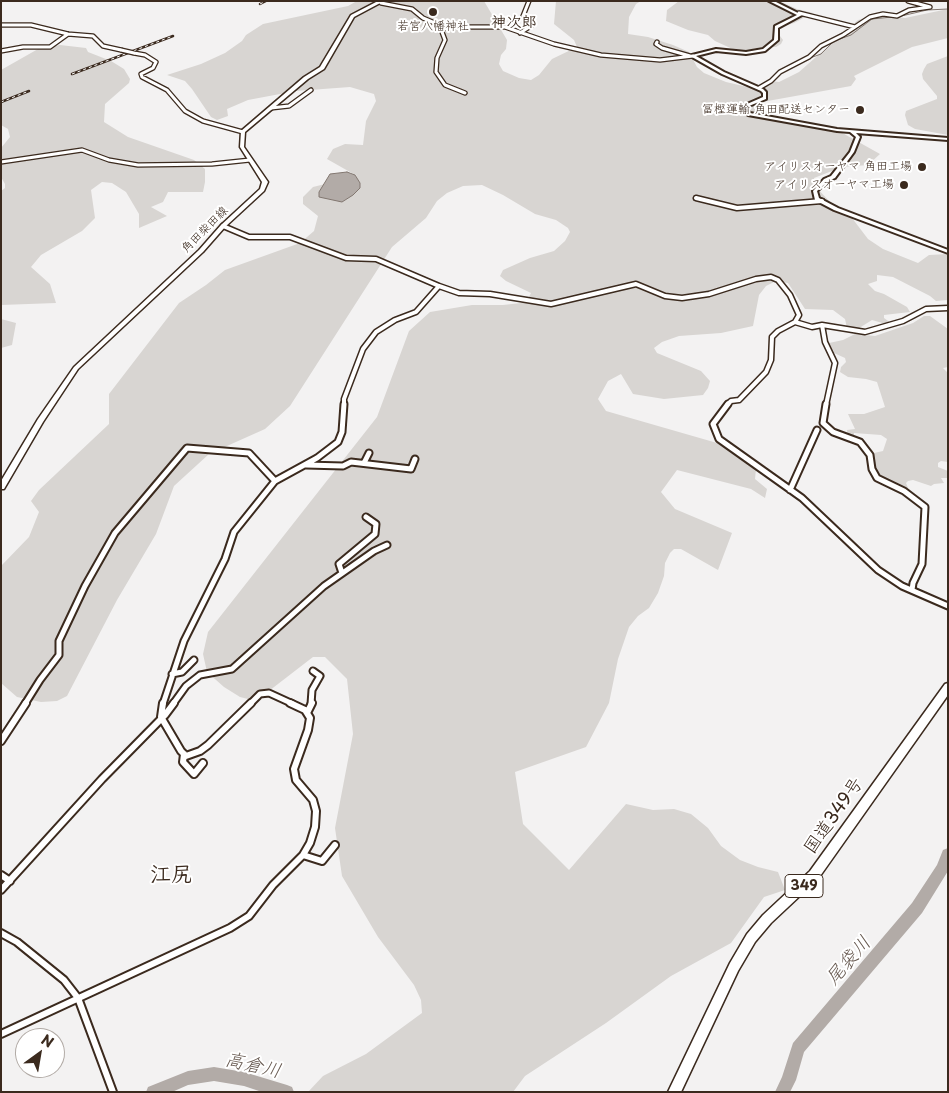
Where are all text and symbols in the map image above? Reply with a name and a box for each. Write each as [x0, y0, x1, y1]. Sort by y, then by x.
marker: 若宮八幡神社 [427, 6, 439, 18]
district label: 神次郎 [492, 14, 536, 32]
place label: 若宮八幡神社 [397, 20, 469, 34]
place label: 冨樫運輸 角田配送センター [702, 103, 850, 117]
marker: 冨樫運輸 角田配送センター [854, 104, 866, 116]
place label: アイリスオーヤマ 角田工場 [764, 160, 912, 174]
marker: アイリスオーヤマ 角田工場 [916, 161, 928, 173]
place label: アイリスオーヤマ工場 [774, 178, 894, 192]
marker: アイリスオーヤマ工場 [898, 179, 910, 191]
street label: 角田柴田線 [179, 204, 231, 256]
street label: 国道349号 [800, 774, 868, 858]
district label: 江尻 [150, 862, 192, 888]
road number: 349 [785, 874, 823, 898]
water label: 尾袋川 [822, 932, 876, 990]
north arrow [15, 1028, 65, 1078]
text: N [37, 1029, 58, 1053]
water label: 高倉川 [223, 1048, 283, 1084]

